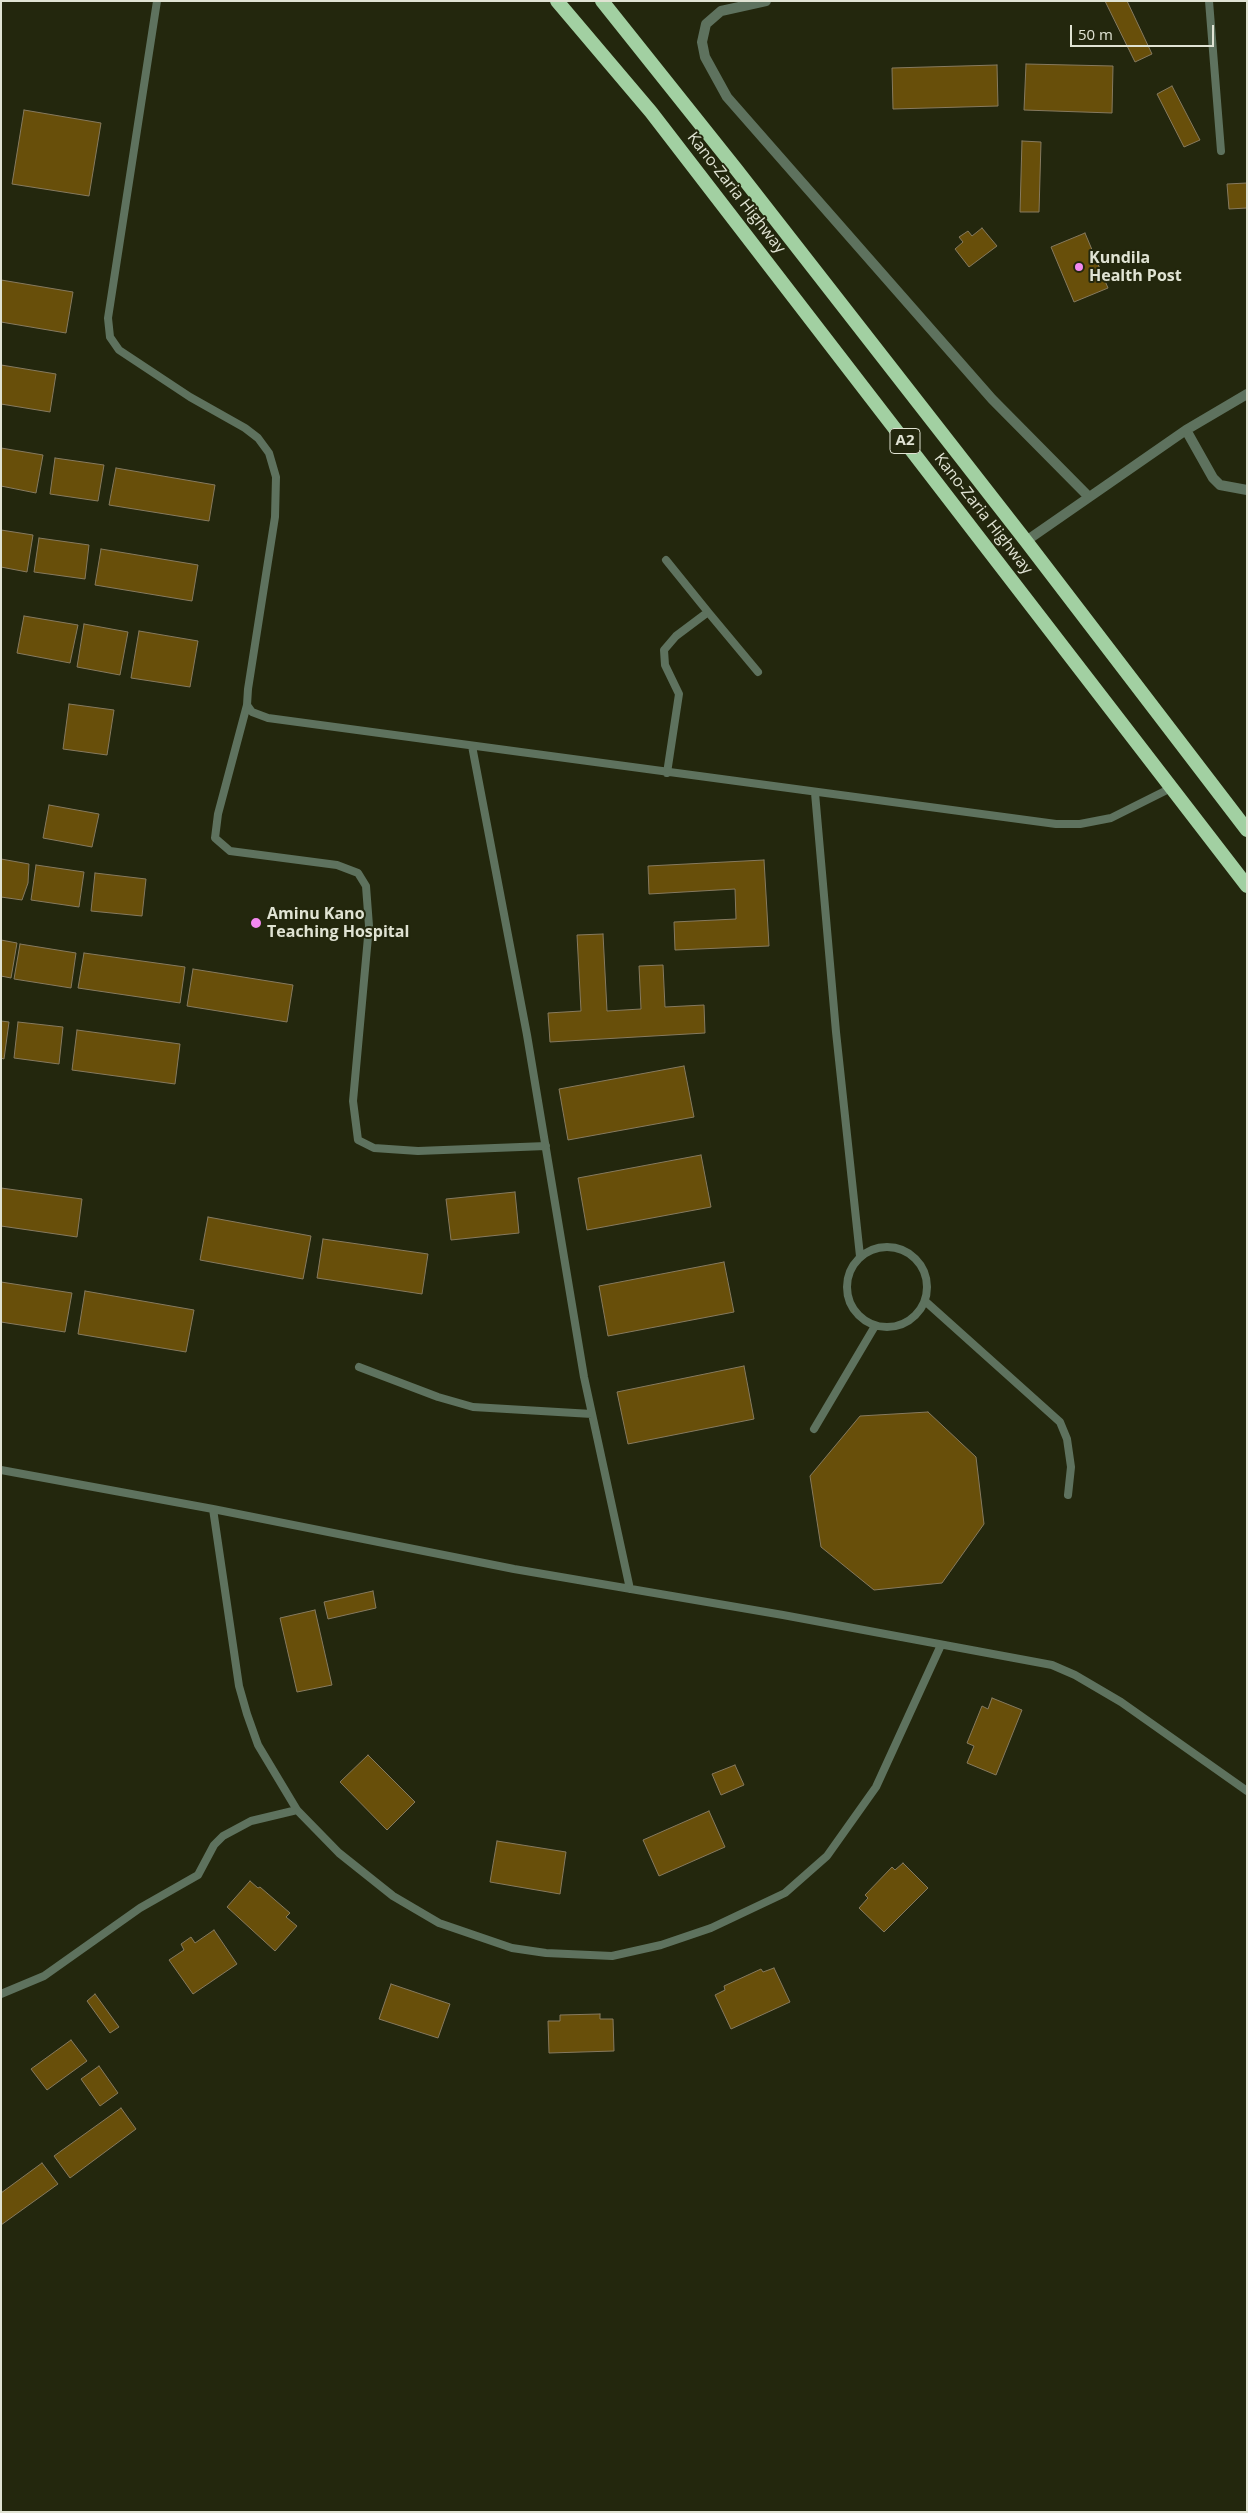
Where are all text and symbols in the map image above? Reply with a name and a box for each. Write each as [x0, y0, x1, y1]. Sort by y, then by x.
scale bar [1073, 15, 1217, 47]
text: 50 m [1078, 24, 1113, 44]
street label: Kano-Zaria Highway [683, 129, 789, 257]
place label: Kundila Health Post [1089, 248, 1182, 286]
marker: Kundila Health Post [1073, 261, 1085, 273]
road number: A2 [890, 428, 920, 454]
street label: Kano-Zaria Highway [930, 450, 1036, 578]
place label: Aminu Kano Teaching Hospital [267, 904, 409, 942]
marker: Aminu Kano Teaching Hospital [249, 916, 263, 930]

